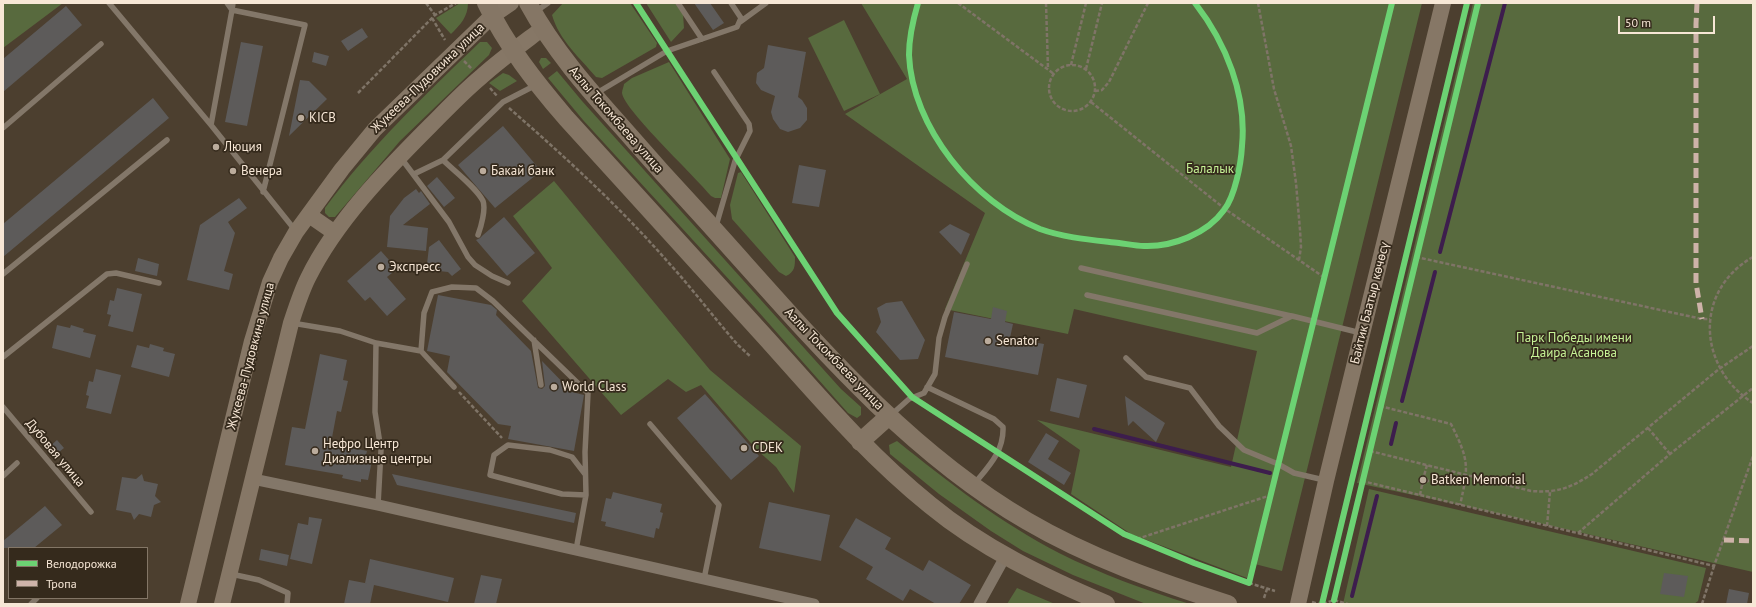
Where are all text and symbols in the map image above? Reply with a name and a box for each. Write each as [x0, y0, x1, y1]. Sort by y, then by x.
scale bar [1620, 8, 1717, 34]
text: 50 m [1625, 15, 1651, 30]
street label: Жукеева-Пудовкина улица [368, 20, 488, 136]
street label: Аалы Токомбаева улица [565, 64, 667, 176]
place label: KICB [309, 110, 336, 126]
marker: KICB [296, 113, 306, 123]
place label: Люция [224, 139, 262, 155]
marker: Люция [211, 142, 221, 152]
park label: Балалык [1186, 161, 1234, 177]
place label: Венера [241, 163, 282, 179]
place label: Бакай банк [491, 163, 554, 179]
marker: Венера [228, 166, 238, 176]
marker: Бакай банк [478, 166, 488, 176]
street label: Байтик Баатыр көчөсү [1347, 240, 1393, 366]
place label: Экспресс [389, 259, 440, 275]
marker: Экспресс [376, 262, 386, 272]
street label: Жукеева-Пудовкина улица [224, 281, 278, 431]
street label: Аалы Токомбаева улица [781, 305, 887, 413]
park label: Парк Победы имени Даира Асанова [1516, 330, 1632, 361]
place label: Senator [996, 333, 1039, 349]
marker: Senator [983, 336, 993, 346]
place label: World Class [562, 379, 626, 395]
marker: World Class [549, 382, 559, 392]
street label: Дубовая улица [22, 416, 88, 490]
place label: Нефро Центр Диализные центры [323, 436, 432, 467]
place label: CDEK [752, 440, 783, 456]
marker: CDEK [739, 443, 749, 453]
marker: Нефро Центр Диализные центры [310, 446, 320, 456]
place label: Batken Memorial [1431, 472, 1525, 488]
marker: Batken Memorial [1418, 475, 1428, 485]
legend [8, 547, 148, 599]
text: Велодорожка [46, 556, 117, 571]
text: Тропа [46, 576, 77, 591]

